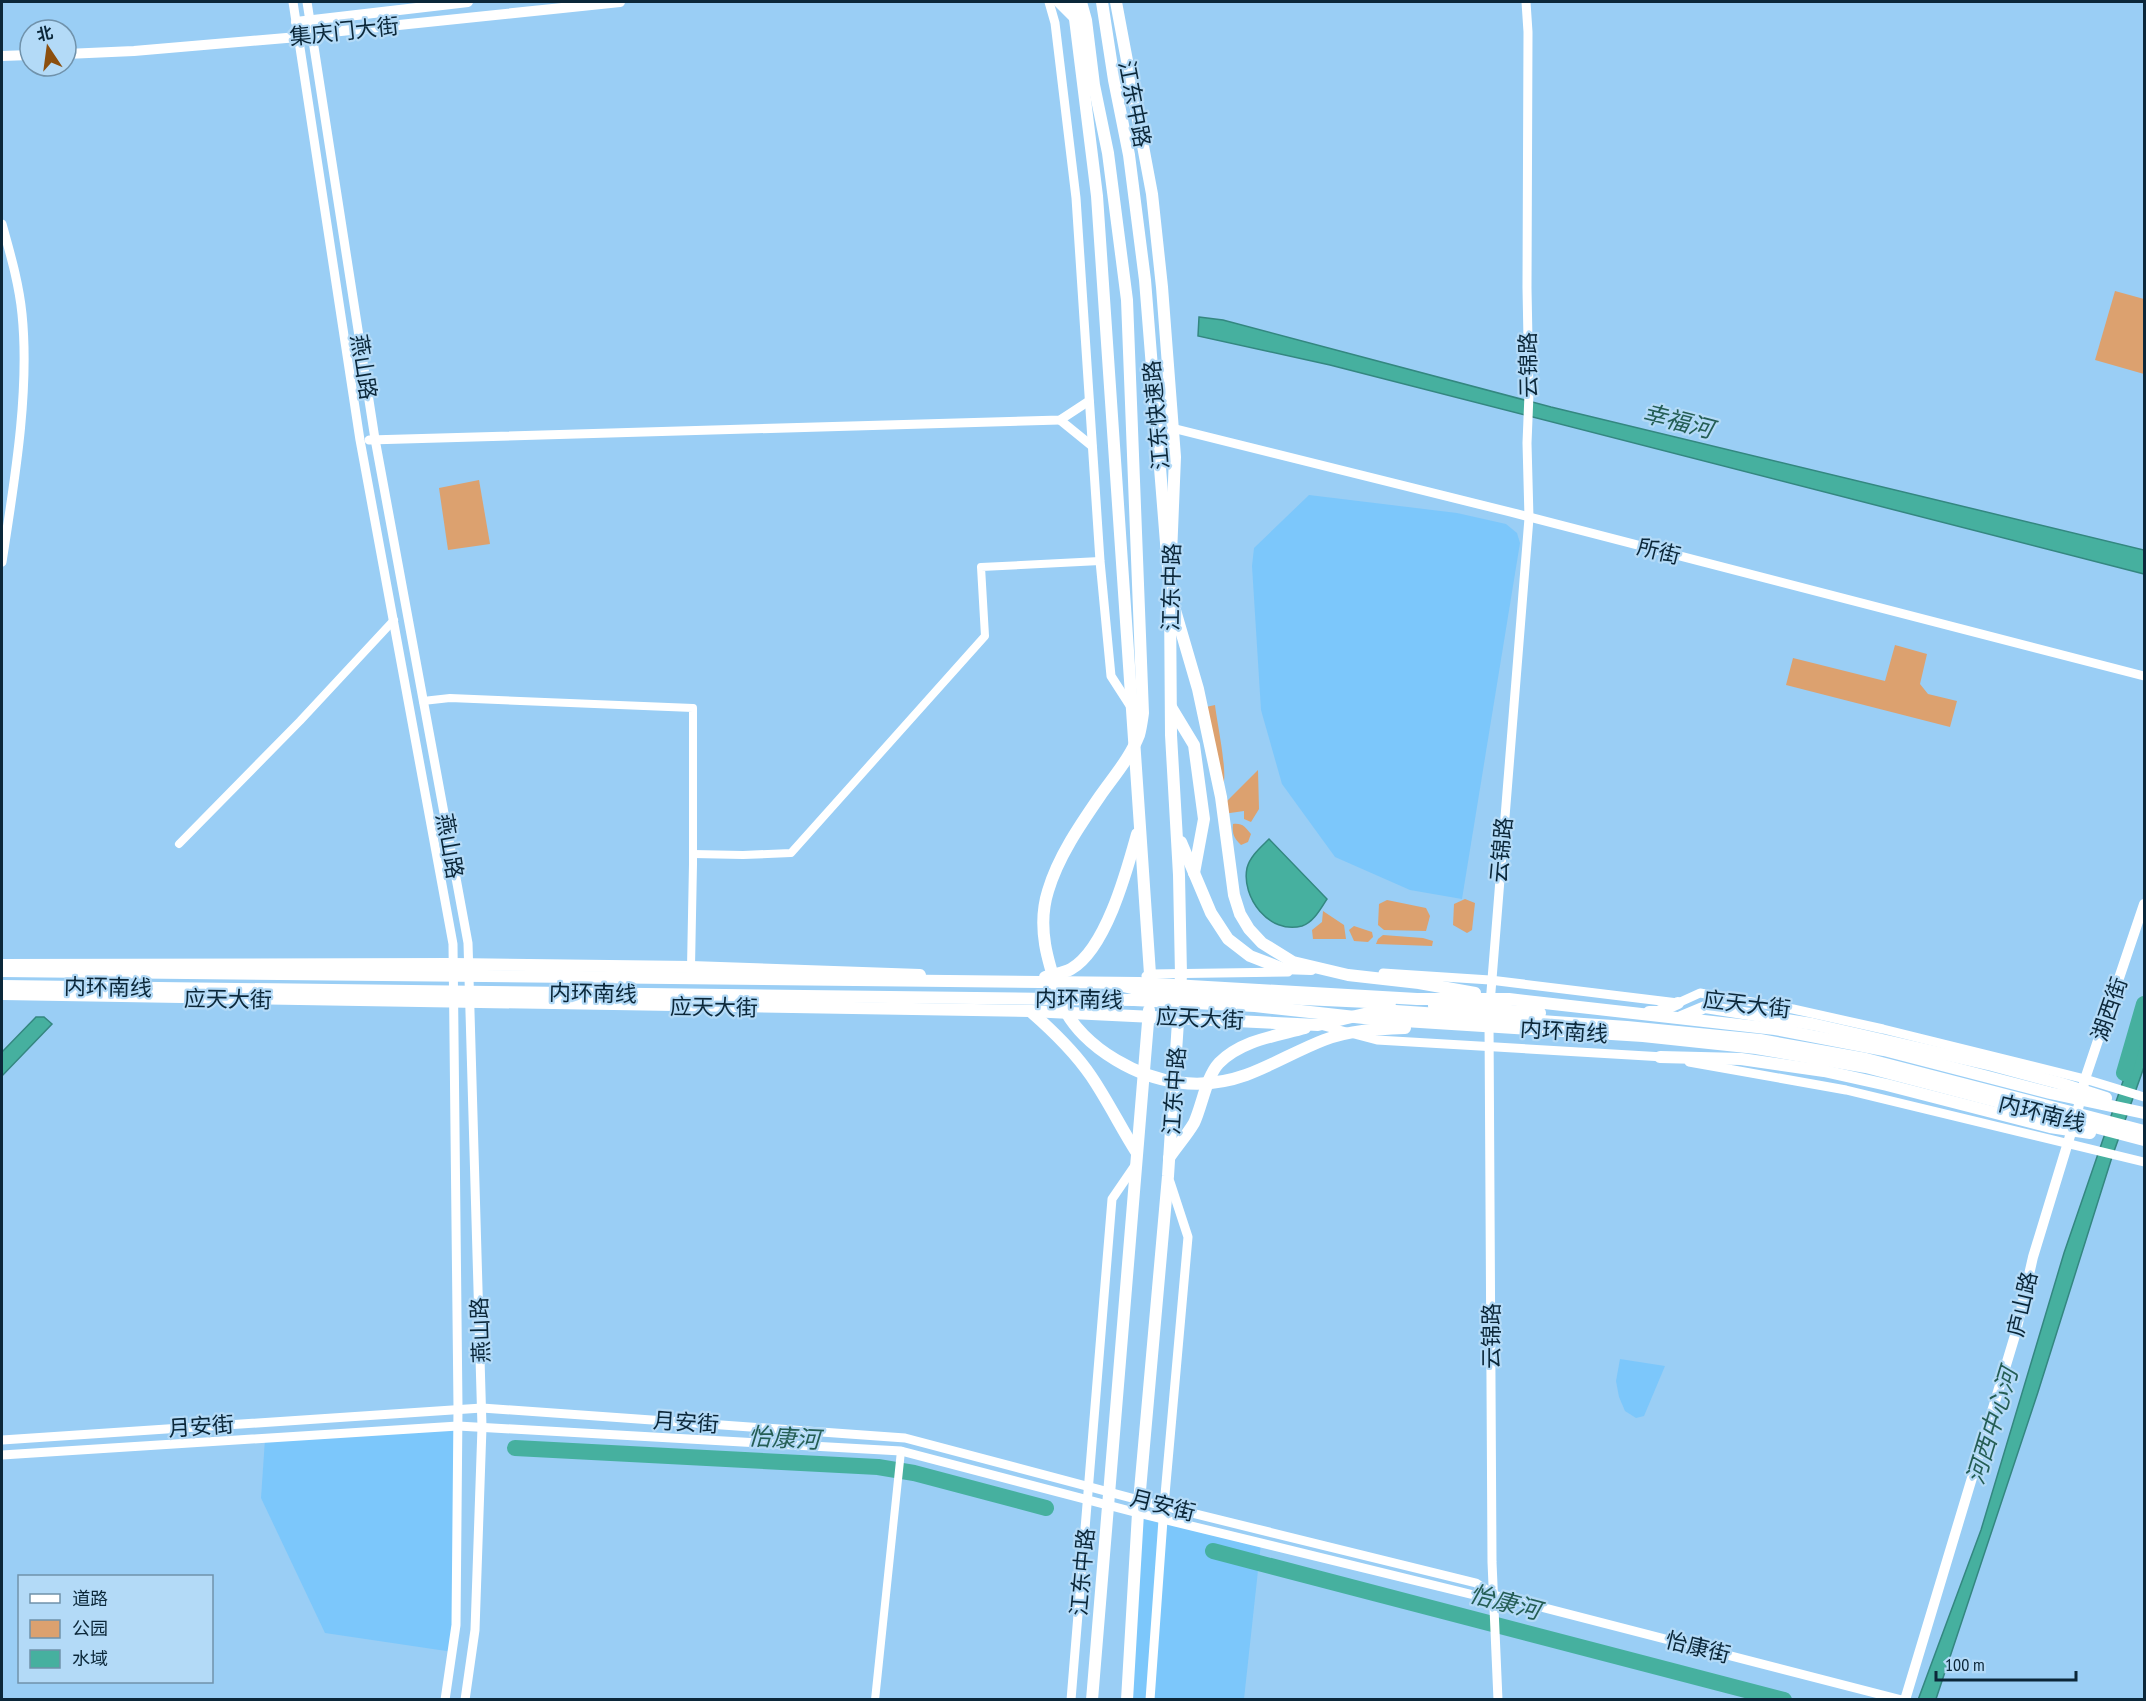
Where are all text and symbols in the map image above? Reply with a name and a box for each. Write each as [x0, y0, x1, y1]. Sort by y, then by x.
street label: 集庆门大街 [288, 11, 400, 51]
north arrow [18, 18, 78, 78]
text: 北 [35, 22, 55, 45]
street label: 江东中路 [1113, 58, 1157, 150]
street label: 燕山路 [345, 332, 383, 402]
street label: 云锦路 [1513, 332, 1543, 398]
street label: 江东快速路 [1137, 359, 1175, 471]
water label: 幸福河 [1639, 397, 1721, 446]
street label: 所街 [1634, 532, 1684, 570]
street label: 江东中路 [1156, 543, 1186, 631]
street label: 燕山路 [430, 811, 470, 881]
street label: 云锦路 [1484, 816, 1518, 884]
street label: 内环南线 [64, 972, 152, 1002]
street label: 湖西街 [2085, 973, 2133, 1045]
street label: 内环南线 [549, 978, 637, 1008]
street label: 应天大街 [184, 984, 272, 1014]
street label: 内环南线 [1035, 984, 1123, 1014]
street label: 应天大街 [1702, 985, 1792, 1023]
street label: 应天大街 [670, 992, 758, 1022]
street label: 应天大街 [1155, 1002, 1245, 1034]
street label: 内环南线 [1519, 1014, 1609, 1048]
street label: 江东中路 [1157, 1046, 1191, 1136]
street label: 内环南线 [1996, 1089, 2088, 1137]
street label: 庐山路 [2001, 1269, 2043, 1339]
street label: 燕山路 [465, 1297, 495, 1363]
street label: 云锦路 [1477, 1303, 1505, 1369]
water label: 河西中心河 [1960, 1360, 2026, 1488]
street label: 月安街 [652, 1406, 720, 1438]
street label: 月安街 [167, 1410, 235, 1442]
water label: 怡康河 [747, 1421, 825, 1456]
street label: 月安街 [1128, 1483, 1198, 1527]
street label: 江东中路 [1064, 1527, 1100, 1617]
legend [18, 1575, 213, 1683]
water label: 怡康河 [1466, 1578, 1548, 1627]
text: 道路 [72, 1587, 108, 1610]
text: 公园 [72, 1617, 108, 1640]
street label: 怡康街 [1663, 1625, 1733, 1669]
scale bar [1936, 1644, 2076, 1682]
text: 水域 [72, 1647, 108, 1670]
text: 100 m [1945, 1653, 1985, 1676]

